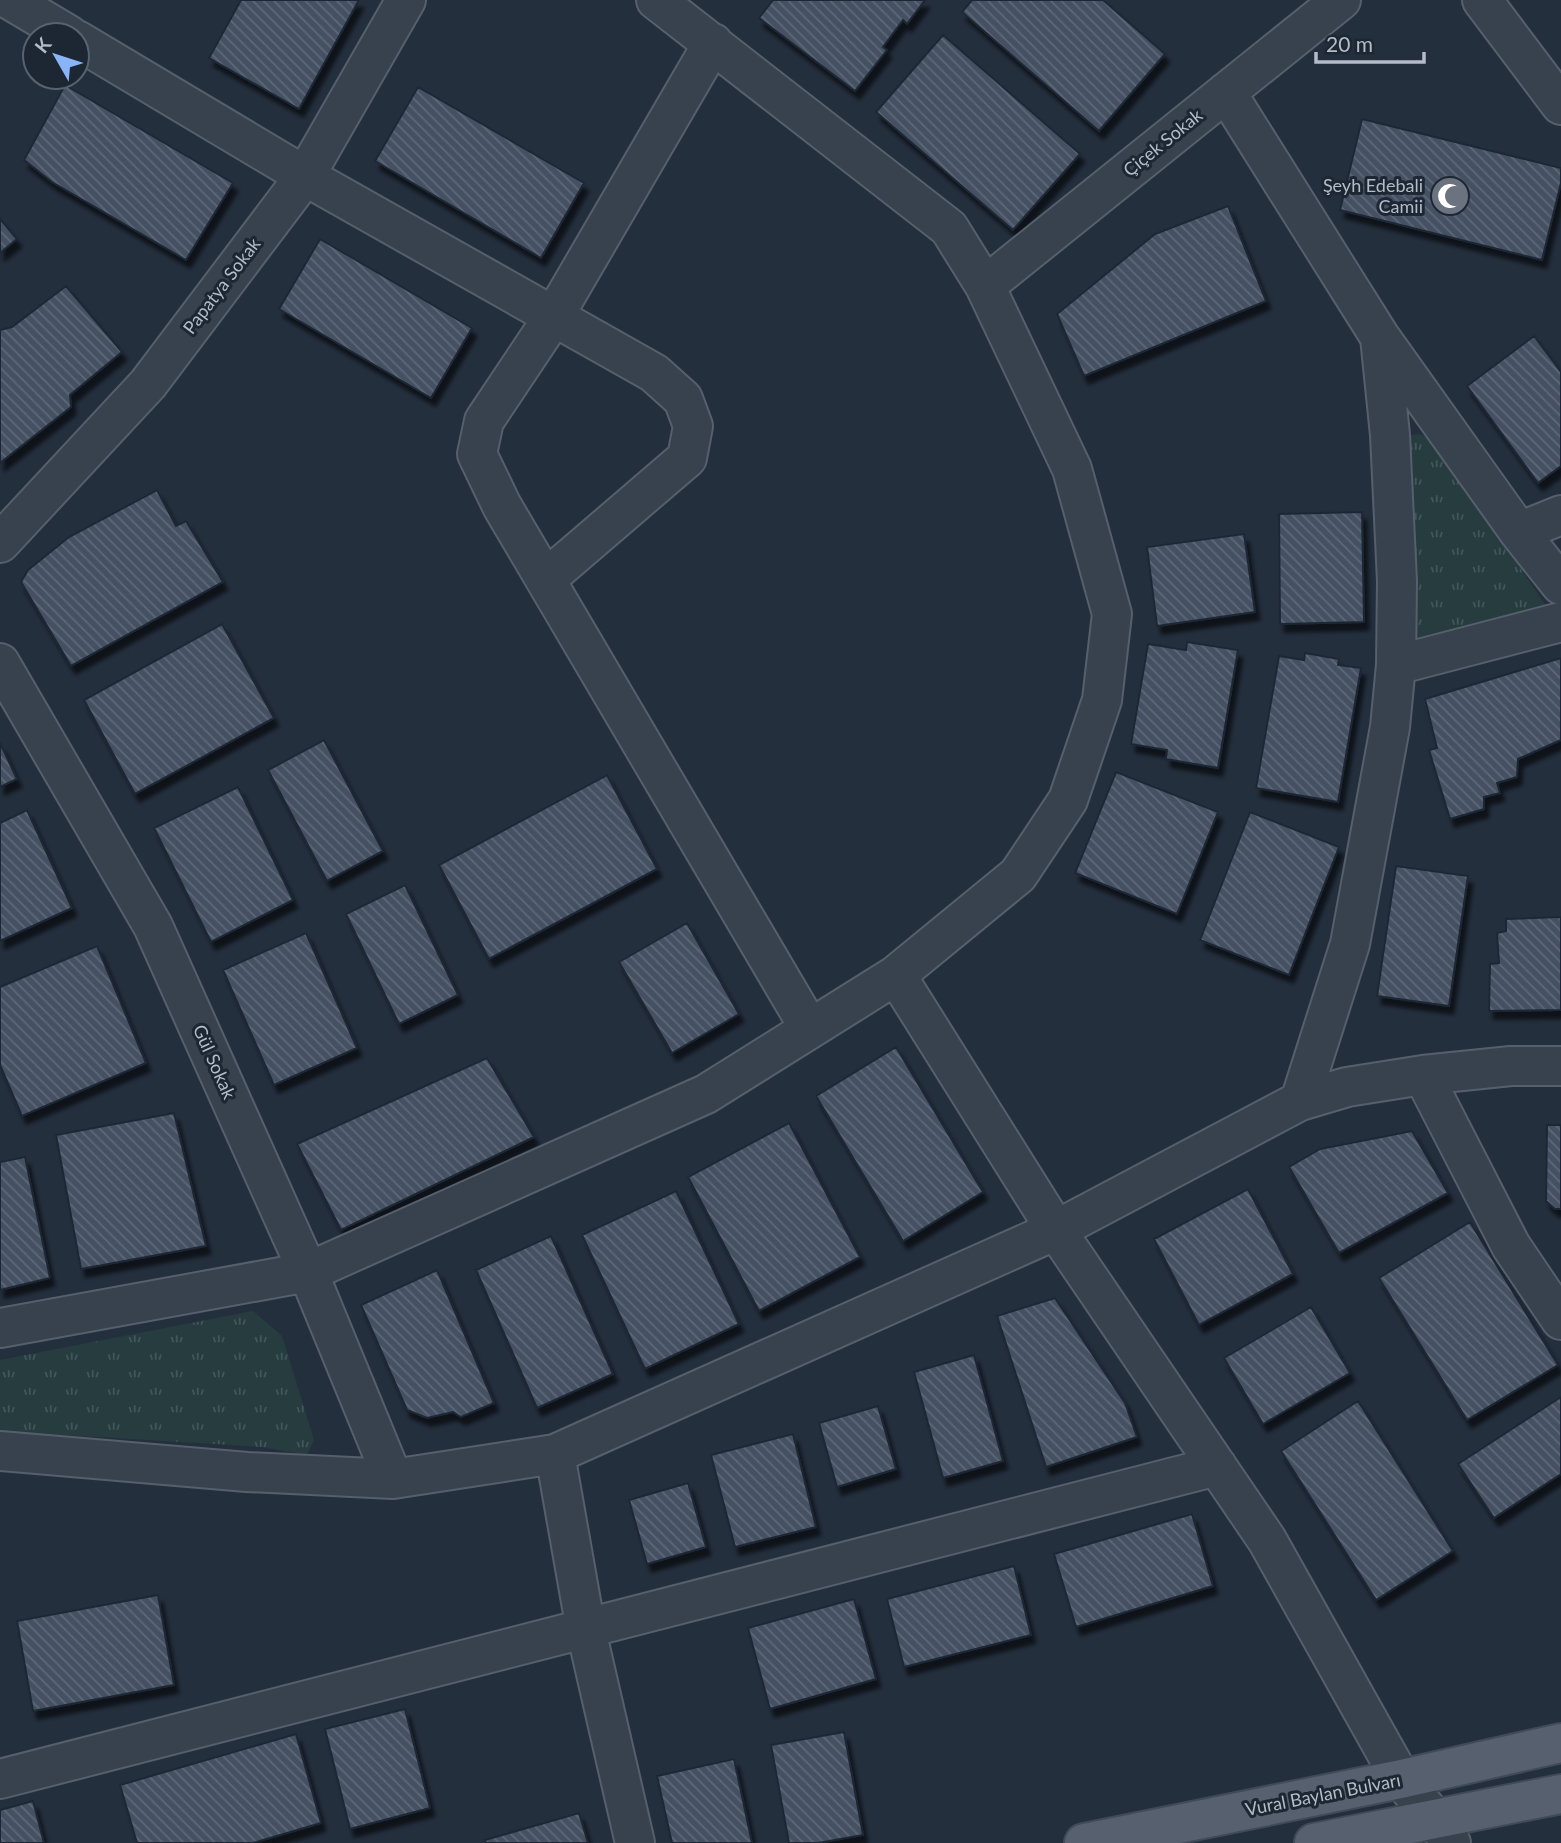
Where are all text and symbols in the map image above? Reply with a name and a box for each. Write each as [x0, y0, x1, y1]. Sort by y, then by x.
north arrow [21, 21, 91, 91]
scale bar [1316, 21, 1424, 65]
text: 20 m [1326, 31, 1373, 56]
text: K [29, 32, 56, 57]
street label: Çiçek Sokak [1118, 103, 1207, 181]
place label: Şeyh Edebali Camii [1323, 174, 1423, 217]
mosque icon: Şeyh Edebali Camii [1429, 175, 1471, 217]
street label: Papatya Sokak [178, 232, 265, 338]
street label: Gül Sokak [189, 1021, 241, 1103]
street label: Vural Baylan Bulvarı [1243, 1768, 1402, 1820]

